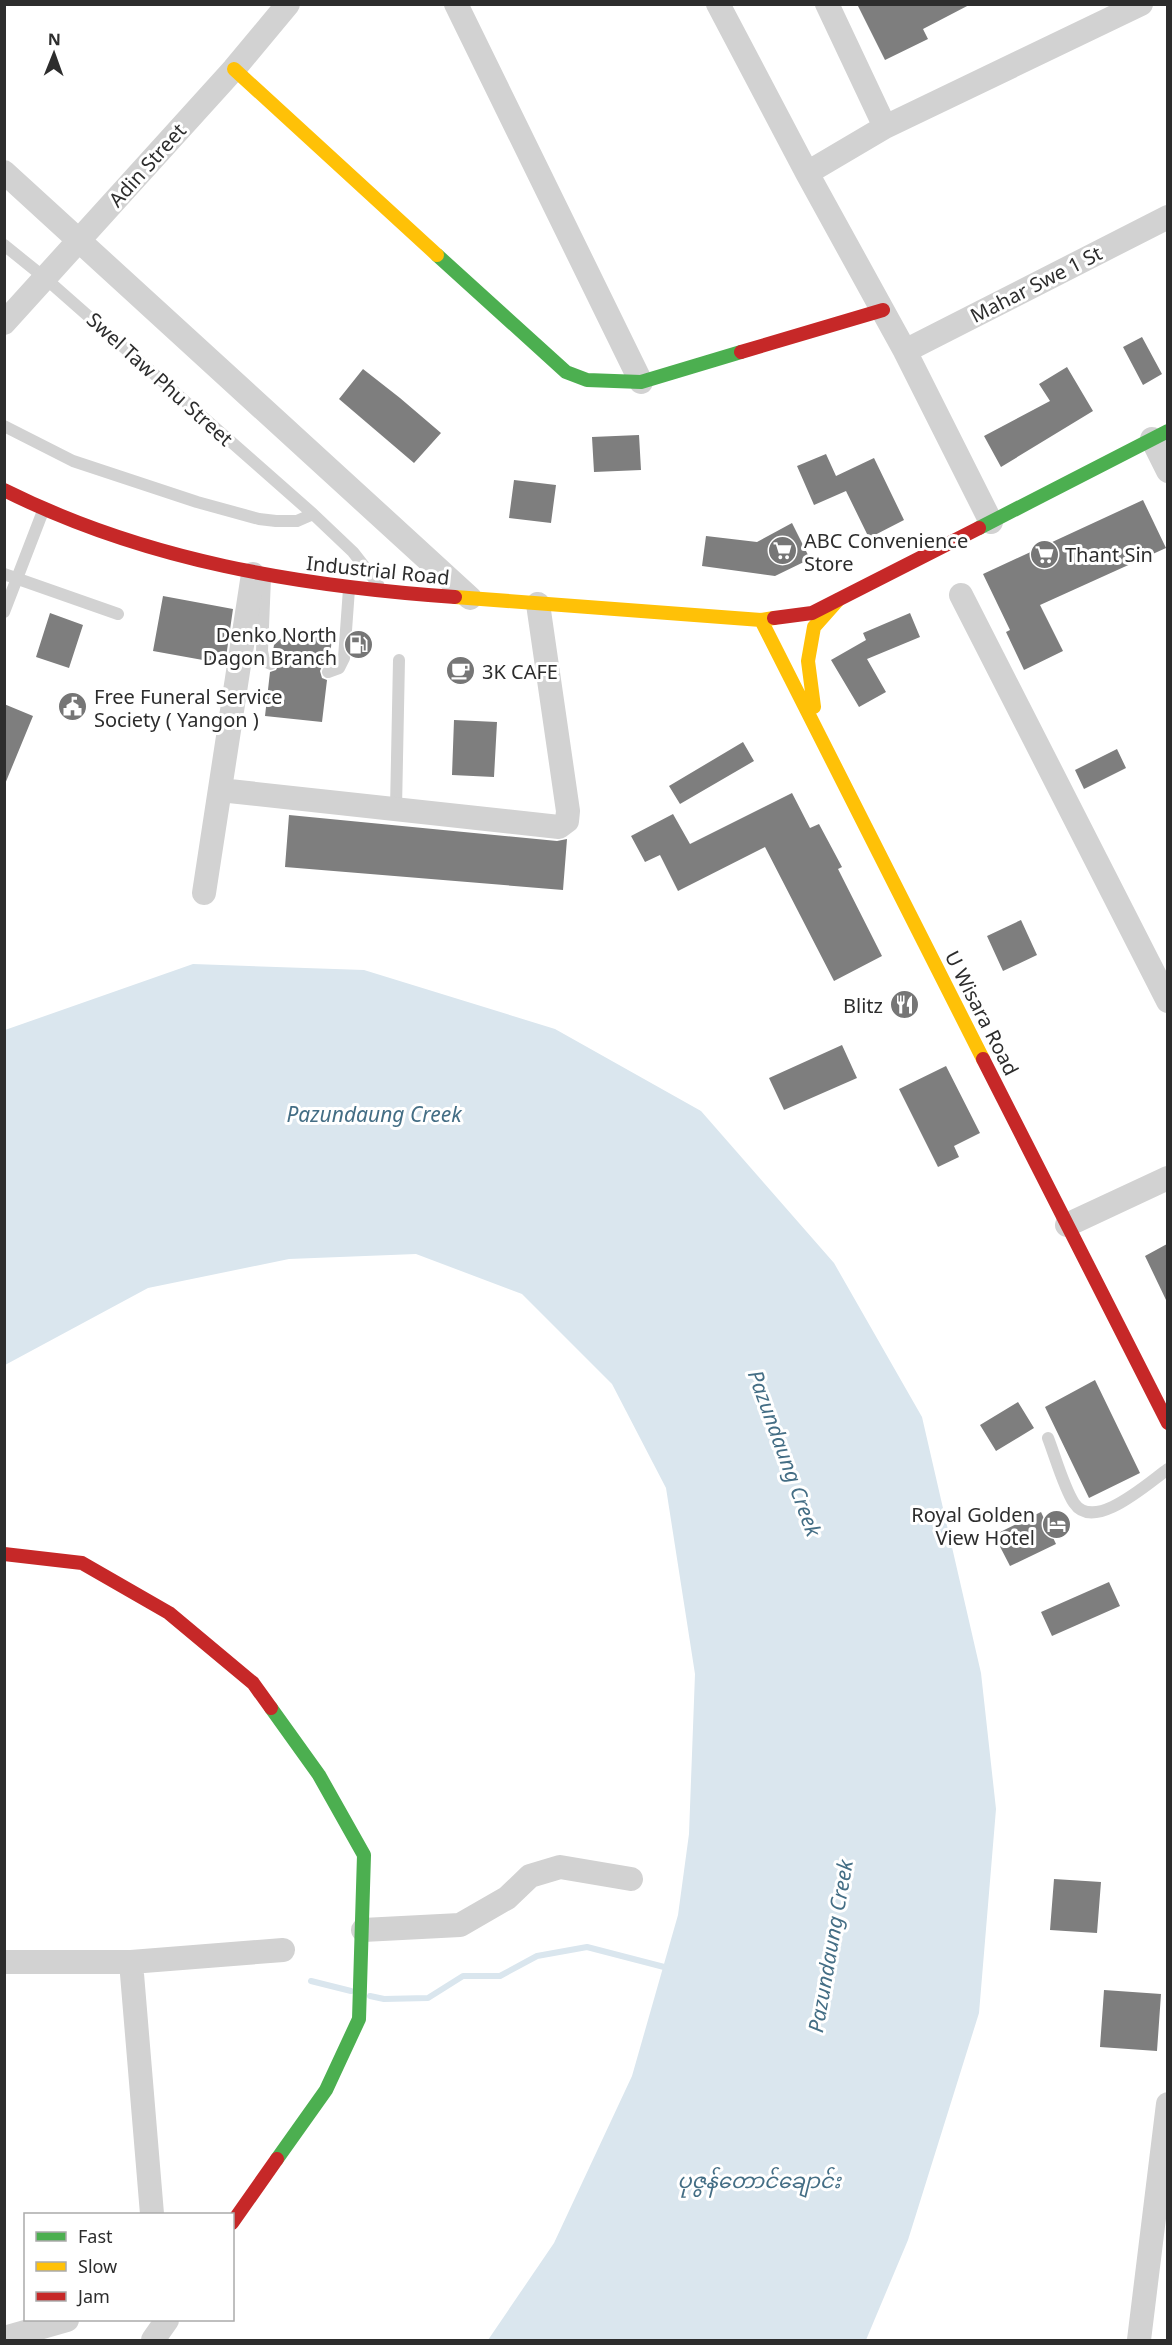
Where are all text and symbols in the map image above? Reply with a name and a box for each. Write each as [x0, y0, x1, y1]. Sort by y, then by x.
north arrow [24, 24, 84, 84]
text: N [48, 28, 61, 50]
street label: Adin Street [102, 117, 192, 213]
street label: Mahar Swe 1 St [966, 239, 1106, 329]
street label: Swel Taw Phu Street [81, 306, 239, 452]
place label: ABC Convenience Store [804, 527, 968, 577]
supermarket icon: ABC Convenience Store [767, 535, 799, 567]
supermarket icon: Thant Sin [1028, 538, 1060, 570]
place label: Thant Sin [1065, 541, 1153, 568]
street label: Industrial Road [305, 549, 451, 591]
place label: Denko North Dagon Branch [203, 621, 337, 671]
fuel station icon: Denko North Dagon Branch [342, 629, 374, 661]
cafe icon: 3K CAFE [445, 655, 477, 687]
place label: 3K CAFE [482, 658, 558, 685]
place label: Free Funeral Service Society ( Yangon ) [94, 683, 283, 733]
public building icon: Free Funeral Service Society ( Yangon ) [57, 691, 89, 723]
street label: U Wisara Road [939, 946, 1025, 1080]
restaurant icon: Blitz [888, 989, 920, 1021]
place label: Blitz [843, 992, 883, 1019]
water label: Pazundaung Creek [286, 1100, 463, 1128]
water label: Pazundaung Creek [742, 1366, 829, 1542]
place label: Royal Golden View Hotel [911, 1501, 1035, 1551]
hotel icon: Royal Golden View Hotel [1040, 1509, 1072, 1541]
water label: Pazundaung Creek [801, 1856, 859, 2035]
water label: ပုဇွန်တောင်ချောင်း [677, 2166, 842, 2198]
legend [24, 2213, 234, 2321]
text: Fast [78, 2224, 113, 2248]
text: Slow [78, 2254, 117, 2278]
text: Jam [76, 2284, 110, 2308]

